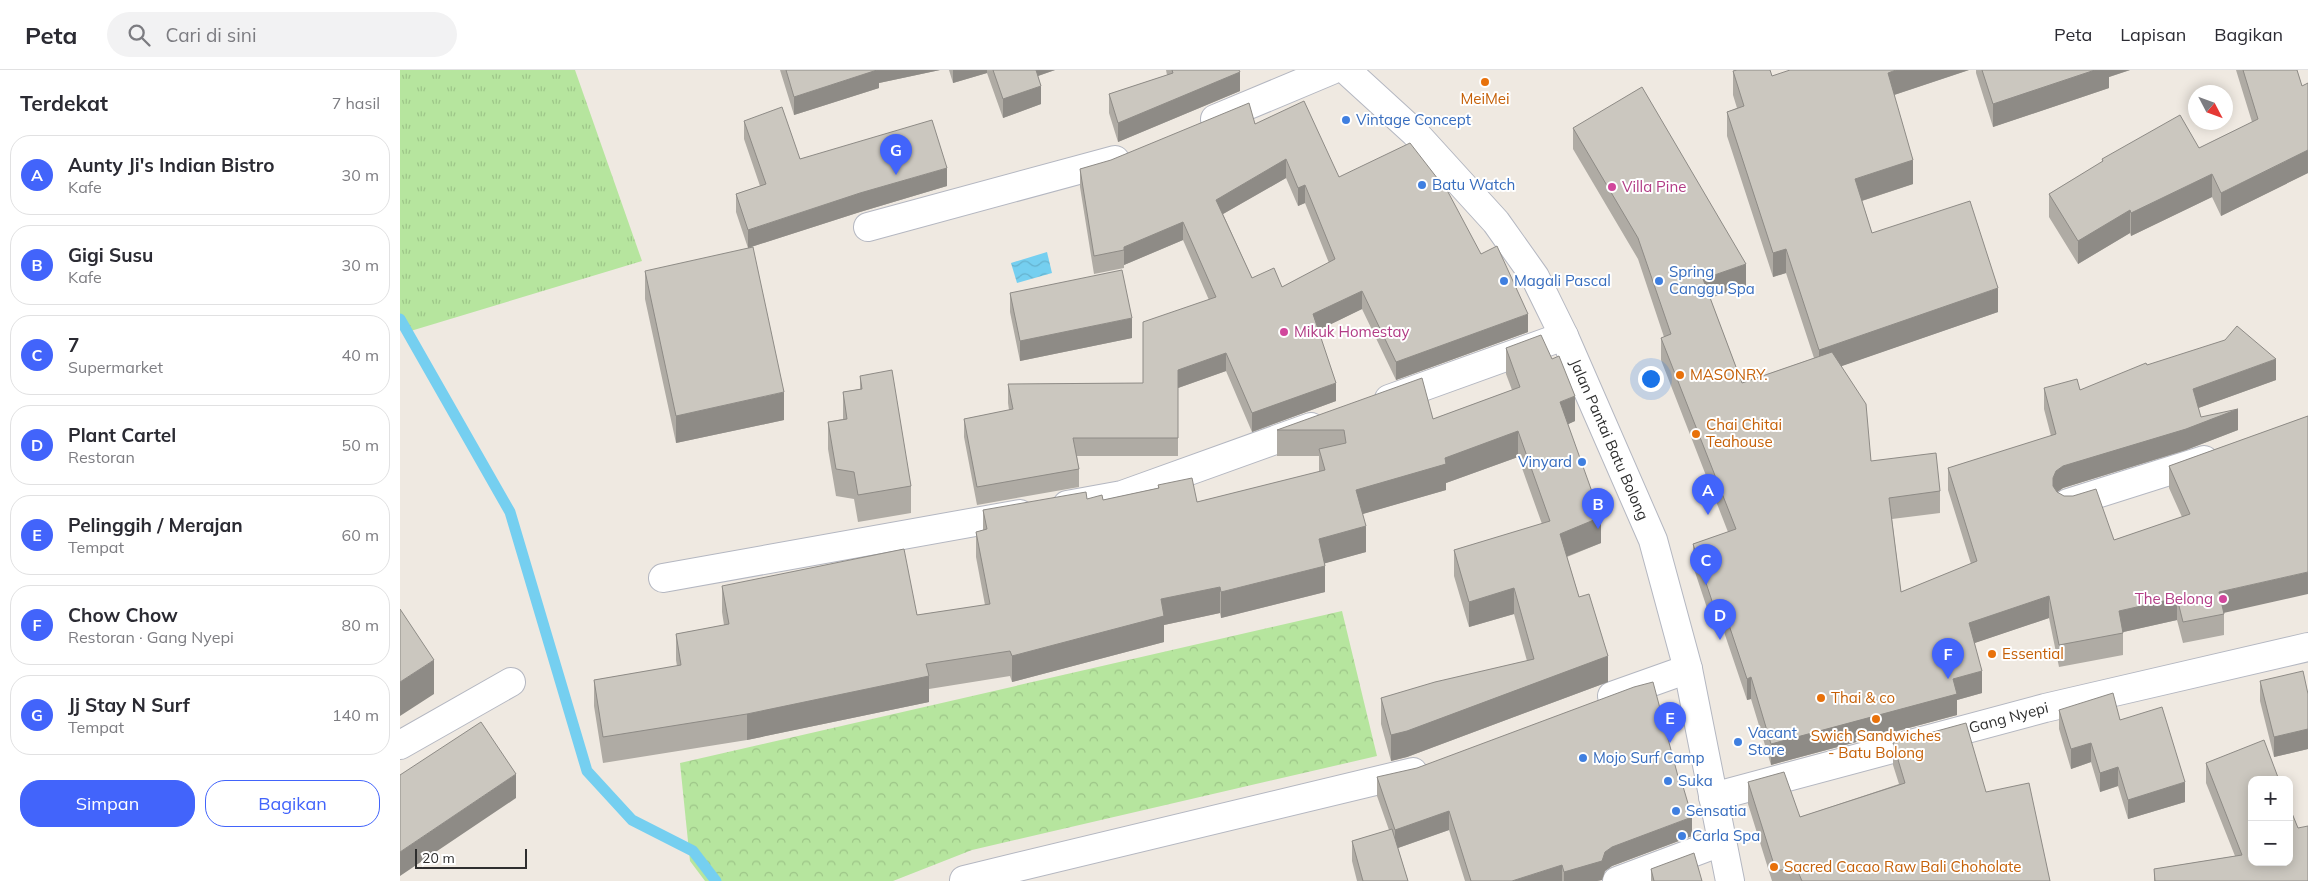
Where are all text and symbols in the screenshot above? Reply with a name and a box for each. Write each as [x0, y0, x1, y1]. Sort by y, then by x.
search box [107, 12, 457, 57]
text: Peta [25, 20, 77, 50]
icon: search [125, 21, 153, 49]
text: Cari di sini [165, 23, 256, 47]
text: Peta [2054, 23, 2092, 46]
text: Lapisan [2120, 23, 2186, 46]
text: Bagikan [2214, 23, 2283, 46]
marker: MeiMei [1479, 76, 1491, 88]
north arrow [2188, 85, 2233, 130]
place label: MeiMei [1460, 89, 1510, 108]
text: Terdekat [20, 90, 108, 116]
text: 7 hasil [332, 93, 380, 113]
place label: Vintage Concept [1356, 110, 1471, 129]
marker: Vintage Concept [1340, 114, 1352, 126]
pin: G [880, 134, 912, 175]
text: Aunty Ji's Indian Bistro [68, 153, 274, 177]
text: A [31, 165, 43, 185]
text: 30 m [342, 165, 379, 185]
place label: Batu Watch [1432, 175, 1515, 194]
text: Kafe [68, 177, 102, 197]
place label: Villa Pine [1622, 177, 1686, 196]
marker: Batu Watch [1416, 179, 1428, 191]
marker: Villa Pine [1606, 181, 1618, 193]
text: Gigi Susu [68, 243, 153, 267]
text: B [31, 255, 43, 275]
text: 30 m [342, 255, 379, 275]
place label: Spring Canggu Spa [1669, 262, 1755, 298]
text: Kafe [68, 267, 102, 287]
place label: Magali Pascal [1514, 271, 1611, 290]
marker: Magali Pascal [1498, 275, 1510, 287]
marker: Spring Canggu Spa [1653, 275, 1665, 287]
place label: Mikuk Homestay [1294, 322, 1409, 341]
marker: Mikuk Homestay [1278, 326, 1290, 338]
text: 7 [68, 333, 79, 357]
text: C [32, 345, 42, 365]
text: 40 m [342, 345, 379, 365]
street label: Jalan Pantai Batu Bolong [1567, 355, 1651, 523]
text: Supermarket [68, 357, 163, 377]
place label: MASONRY. [1690, 365, 1768, 384]
your location [1638, 366, 1664, 392]
marker: MASONRY. [1674, 369, 1686, 381]
place label: Chai Chitai Teahouse [1706, 415, 1782, 451]
text: Plant Cartel [68, 423, 176, 447]
marker: Chai Chitai Teahouse [1690, 428, 1702, 440]
text: D [31, 435, 43, 455]
text: 50 m [342, 435, 379, 455]
text: Restoran [68, 447, 135, 467]
place label: Vinyard [1518, 452, 1572, 471]
marker: Vinyard [1576, 456, 1588, 468]
pin: A [1692, 474, 1724, 515]
pin: B [1582, 488, 1614, 529]
text: Pelinggih / Merajan [68, 513, 243, 537]
text: E [32, 525, 42, 545]
text: 60 m [342, 525, 379, 545]
text: Tempat [68, 537, 124, 557]
pin: C [1690, 544, 1722, 585]
place label: The Belong [2135, 589, 2213, 608]
marker: The Belong [2217, 593, 2229, 605]
pin: D [1704, 599, 1736, 640]
text: Chow Chow [68, 603, 178, 627]
text: F [32, 615, 42, 635]
text: 80 m [342, 615, 379, 635]
text: Restoran · Gang Nyepi [68, 627, 234, 647]
pin: F [1932, 638, 1964, 679]
place label: Essential [2002, 644, 2064, 663]
marker: Essential [1986, 648, 1998, 660]
place label: Thai & co [1831, 688, 1895, 707]
marker: Thai & co [1815, 692, 1827, 704]
text: Jj Stay N Surf [68, 693, 190, 717]
street label: Gang Nyepi [1967, 698, 2050, 737]
pin: E [1654, 702, 1686, 743]
text: G [31, 705, 43, 725]
text: 140 m [332, 705, 379, 725]
marker: Swich Sandwiches - Batu Bolong [1870, 713, 1882, 725]
text: Tempat [68, 717, 124, 737]
place label: Vacant Store [1748, 723, 1797, 759]
place label: Swich Sandwiches - Batu Bolong [1811, 726, 1941, 762]
marker: Vacant Store [1732, 736, 1744, 748]
place label: Mojo Surf Camp [1593, 748, 1705, 767]
marker: Mojo Surf Camp [1577, 752, 1589, 764]
place label: Suka [1678, 771, 1713, 790]
marker: Suka [1662, 775, 1674, 787]
map controls [2248, 776, 2293, 866]
button: + [2248, 776, 2293, 821]
button: Simpan [20, 780, 195, 827]
button: Bagikan [205, 780, 380, 827]
place label: Sensatia [1686, 801, 1747, 820]
marker: Sensatia [1670, 805, 1682, 817]
button: − [2248, 821, 2293, 866]
place label: Carla Spa [1692, 826, 1760, 845]
marker: Carla Spa [1676, 830, 1688, 842]
scale bar [415, 846, 528, 869]
text: 20 m [422, 849, 455, 867]
place label: Sacred Cacao Raw Bali Choholate [1784, 857, 2021, 876]
marker: Sacred Cacao Raw Bali Choholate [1768, 861, 1780, 873]

